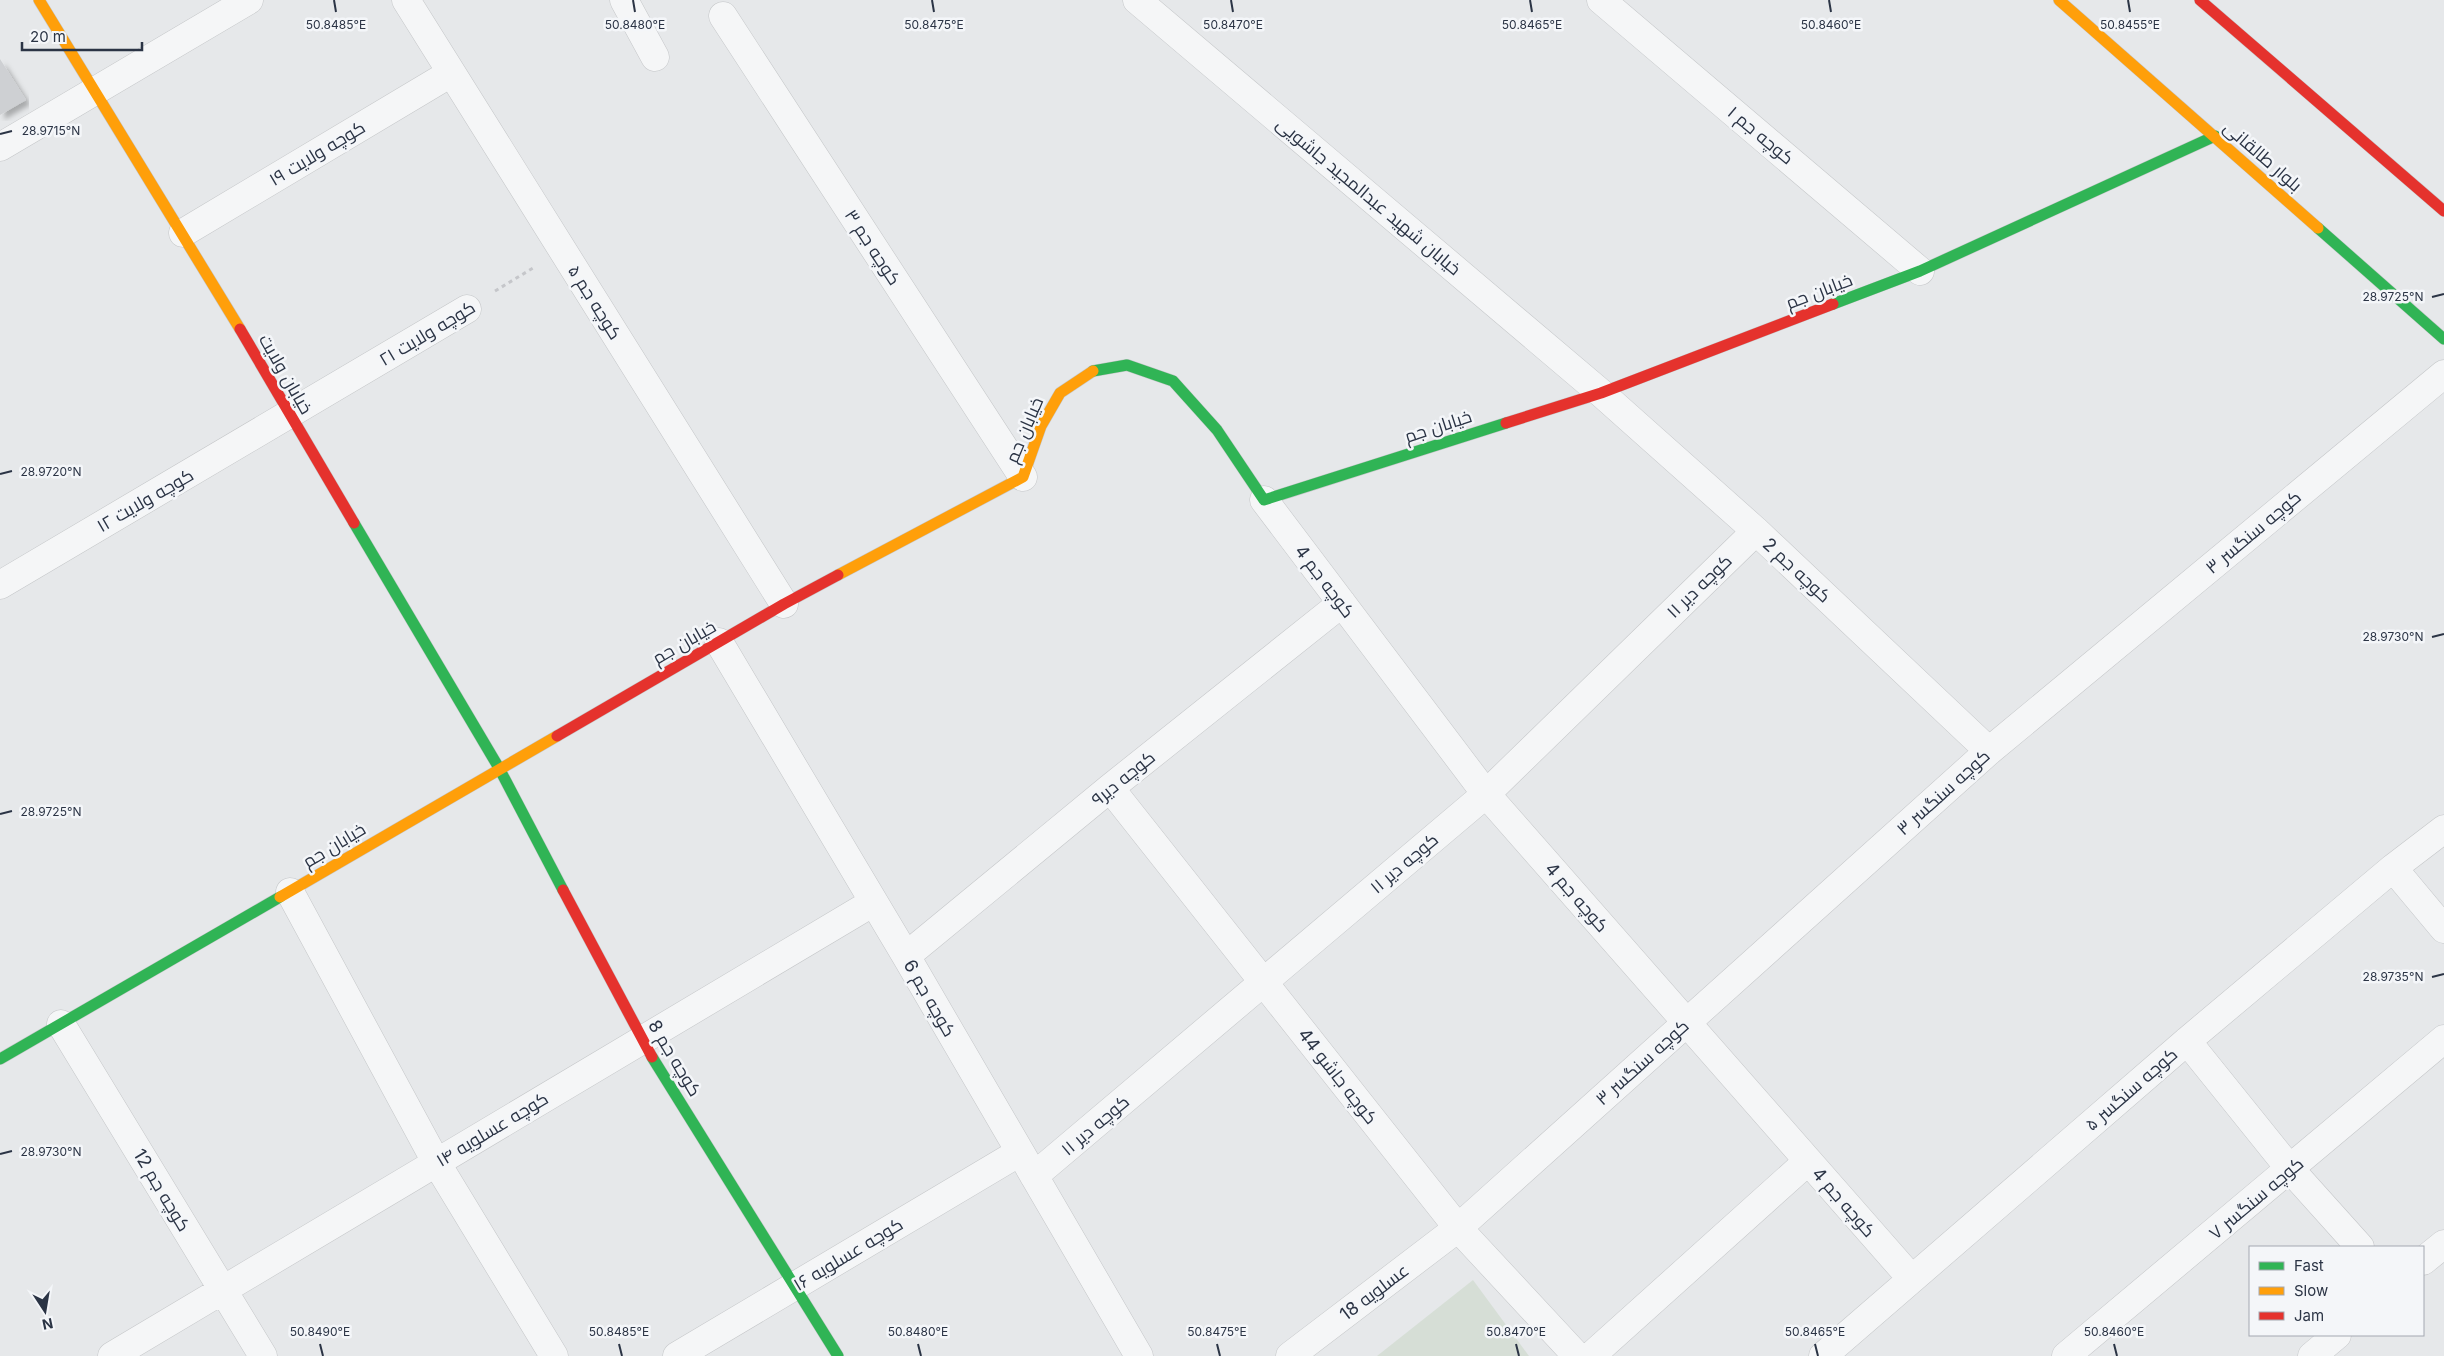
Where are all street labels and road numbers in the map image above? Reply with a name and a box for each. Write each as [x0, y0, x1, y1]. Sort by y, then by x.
street label: کوچه جم ۱ [1722, 101, 1798, 170]
street label: خیابان شهید عبدالمجید جاشویی [1272, 113, 1465, 280]
street label: کوچه ولایت ۱۹ [265, 116, 370, 192]
street label: بلوار طالقانی [2219, 116, 2306, 196]
street label: کوچه جم ۳ [839, 205, 905, 290]
street label: کوچه جم ۵ [562, 261, 626, 344]
street label: خیابان جم [1783, 269, 1856, 315]
street label: کوچه ولایت ۲۱ [375, 296, 480, 372]
street label: خیابان ولایت [254, 330, 317, 418]
street label: خیابان جم [1001, 394, 1049, 467]
street label: خیابان جم [1402, 405, 1475, 449]
street label: کوچه ولایت ۱۲ [93, 464, 198, 538]
street label: کوچه سنگسر ۳ [2201, 486, 2306, 579]
street label: کوچه جم 2 [1757, 533, 1835, 608]
street label: کوچه جم 4 [1289, 540, 1359, 623]
street label: کوچه دیر ۱۱ [1662, 550, 1737, 624]
street label: خیابان جم [649, 616, 720, 670]
street label: کوچه سنگسر ۳ [1892, 745, 1995, 841]
street label: کوچه دیر۹ [1087, 746, 1160, 811]
street label: خیابان جم [299, 818, 370, 874]
street label: کوچه دیر ۱۱ [1366, 829, 1444, 899]
street label: کوچه جم 4 [1539, 858, 1613, 938]
street label: کوچه جم 6 [898, 956, 960, 1041]
street label: کوچه سنگسر ۳ [1591, 1015, 1694, 1111]
street label: کوچه جم 8 [642, 1016, 706, 1101]
street label: کوچه جاشو 44 [1292, 1024, 1382, 1129]
street label: کوچه سنگسر ۵ [2081, 1043, 2183, 1136]
street label: کوچه عسلویه ۱۴ [432, 1087, 553, 1172]
street label: کوچه دیر ۱۱ [1057, 1091, 1135, 1161]
street label: کوچه جم 12 [128, 1145, 195, 1236]
street label: کوچه سنگسر ۷ [2204, 1152, 2309, 1245]
street label: کوچه جم 4 [1806, 1163, 1880, 1243]
street label: کوچه عسلویه ۱۶ [790, 1213, 907, 1297]
street label: عسلویه 18 [1335, 1259, 1413, 1326]

